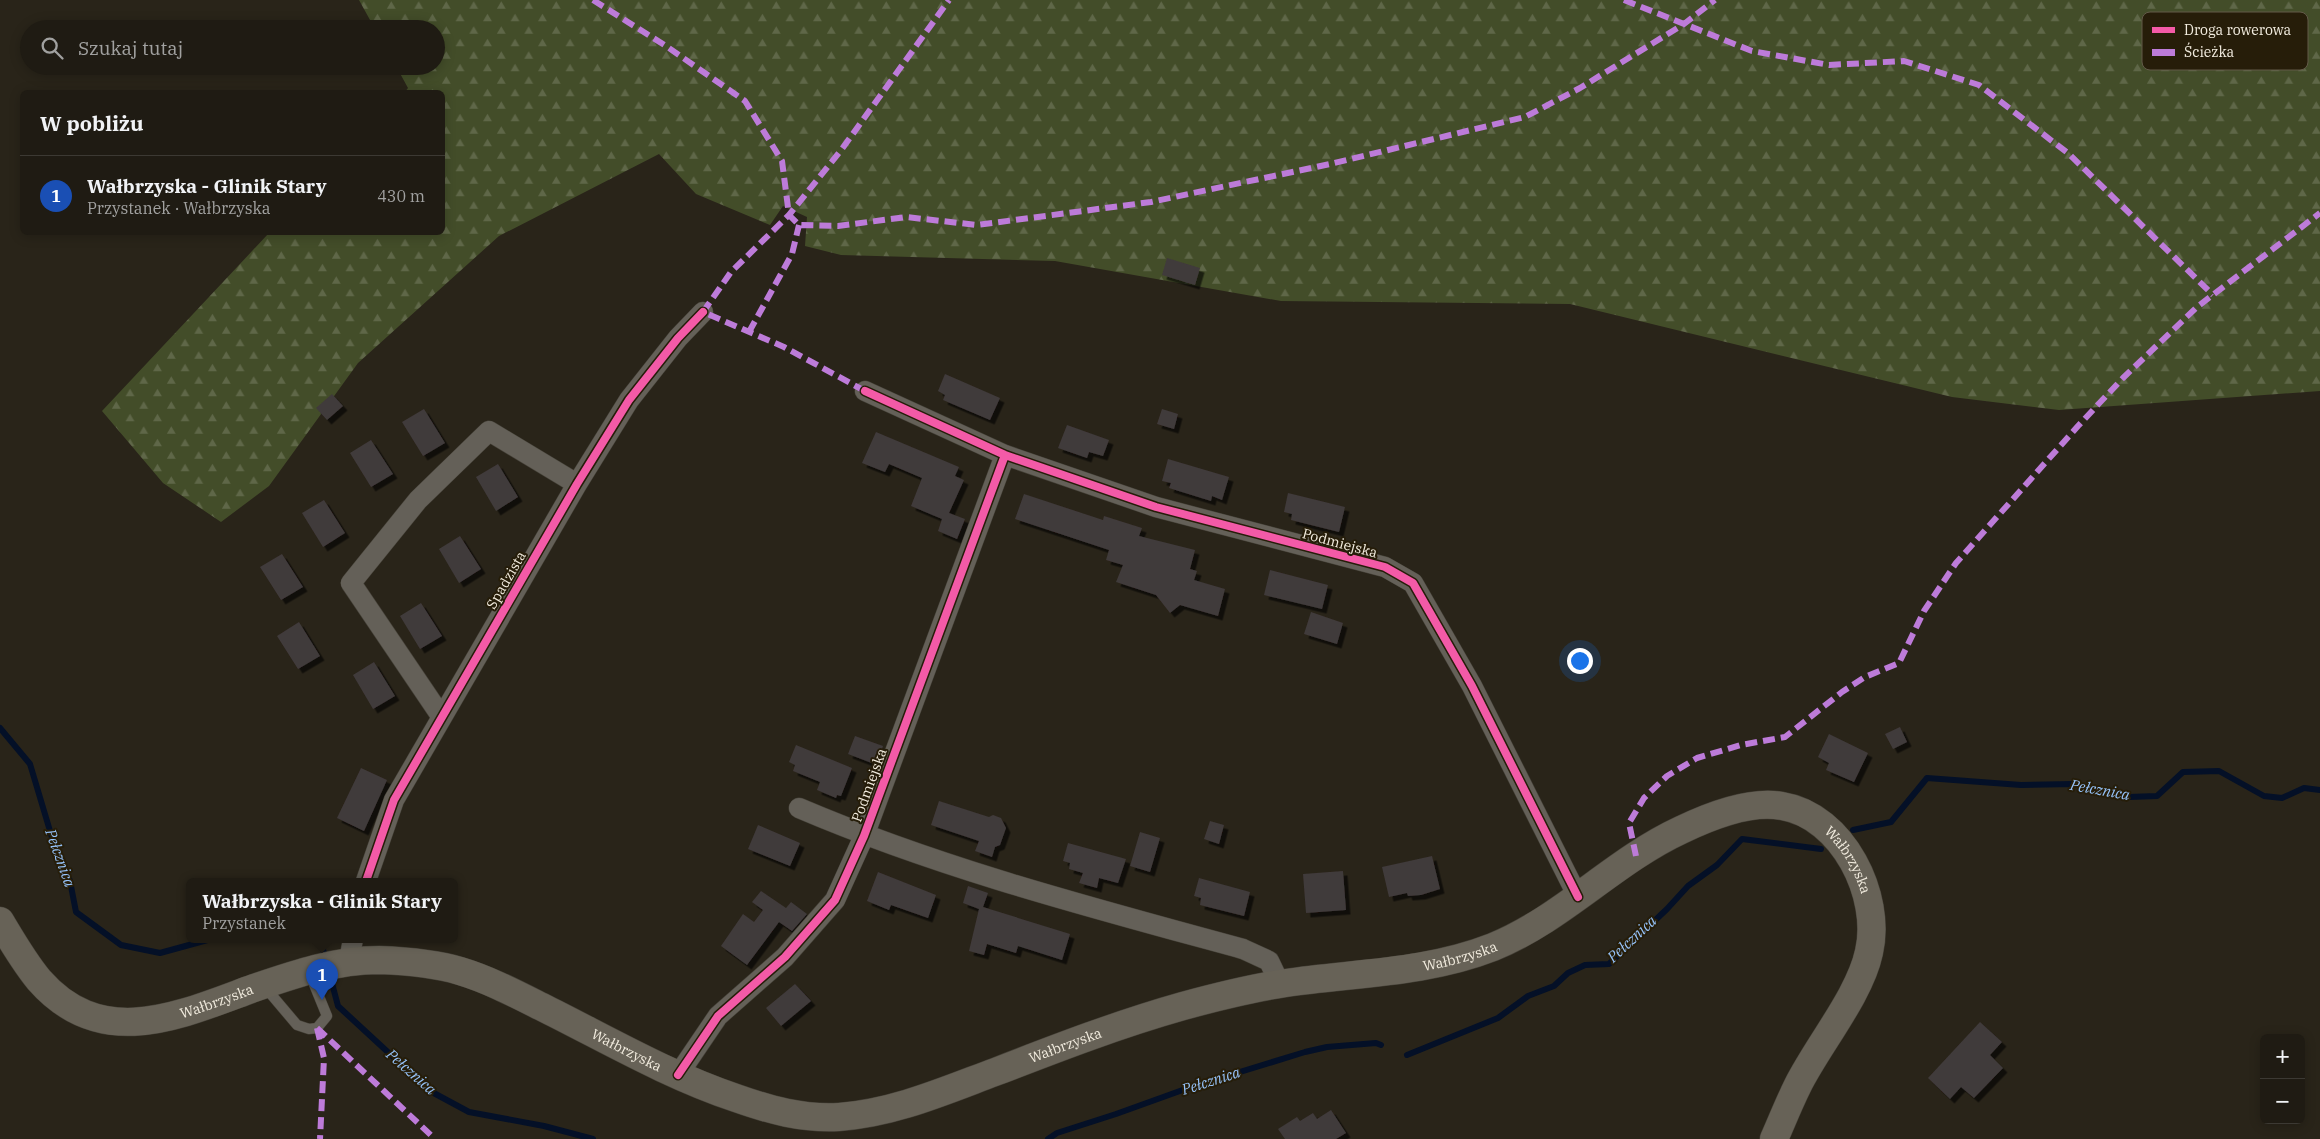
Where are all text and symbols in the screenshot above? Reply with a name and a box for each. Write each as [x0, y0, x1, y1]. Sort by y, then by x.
legend [2142, 12, 2308, 70]
search box [20, 20, 445, 75]
text: Droga rowerowa [2184, 21, 2291, 39]
icon: search [38, 34, 66, 62]
text: Szukaj tutaj [78, 36, 183, 60]
text: Ścieżka [2184, 42, 2235, 61]
text: W pobliżu [40, 109, 143, 137]
text: Wałbrzyska - Glinik Stary [87, 174, 327, 198]
text: 1 [51, 186, 61, 206]
text: 430 m [377, 186, 425, 206]
text: Przystanek · Wałbrzyska [87, 198, 271, 218]
street label: Podmiejska [1300, 524, 1380, 562]
street label: Spadzista [482, 548, 530, 612]
your location [1567, 648, 1593, 674]
street label: Podmiejska [847, 745, 891, 824]
water label: Pełcznica [2068, 775, 2132, 804]
street label: Wałbrzyska [1821, 822, 1875, 896]
water label: Pełcznica [41, 825, 80, 890]
popup [186, 878, 458, 943]
text: Wałbrzyska - Glinik Stary [202, 889, 442, 913]
water label: Pełcznica [1602, 911, 1661, 967]
text: Przystanek [202, 913, 286, 933]
street label: Wałbrzyska [1421, 937, 1500, 975]
pin: 1 [306, 959, 338, 1000]
street label: Wałbrzyska [178, 980, 256, 1022]
street label: Wałbrzyska [1026, 1024, 1104, 1067]
street label: Wałbrzyska [588, 1025, 665, 1076]
map controls [2260, 1034, 2305, 1124]
button: + [2260, 1034, 2305, 1079]
water label: Pełcznica [382, 1044, 441, 1099]
water label: Pełcznica [1178, 1062, 1243, 1099]
button: − [2260, 1079, 2305, 1124]

